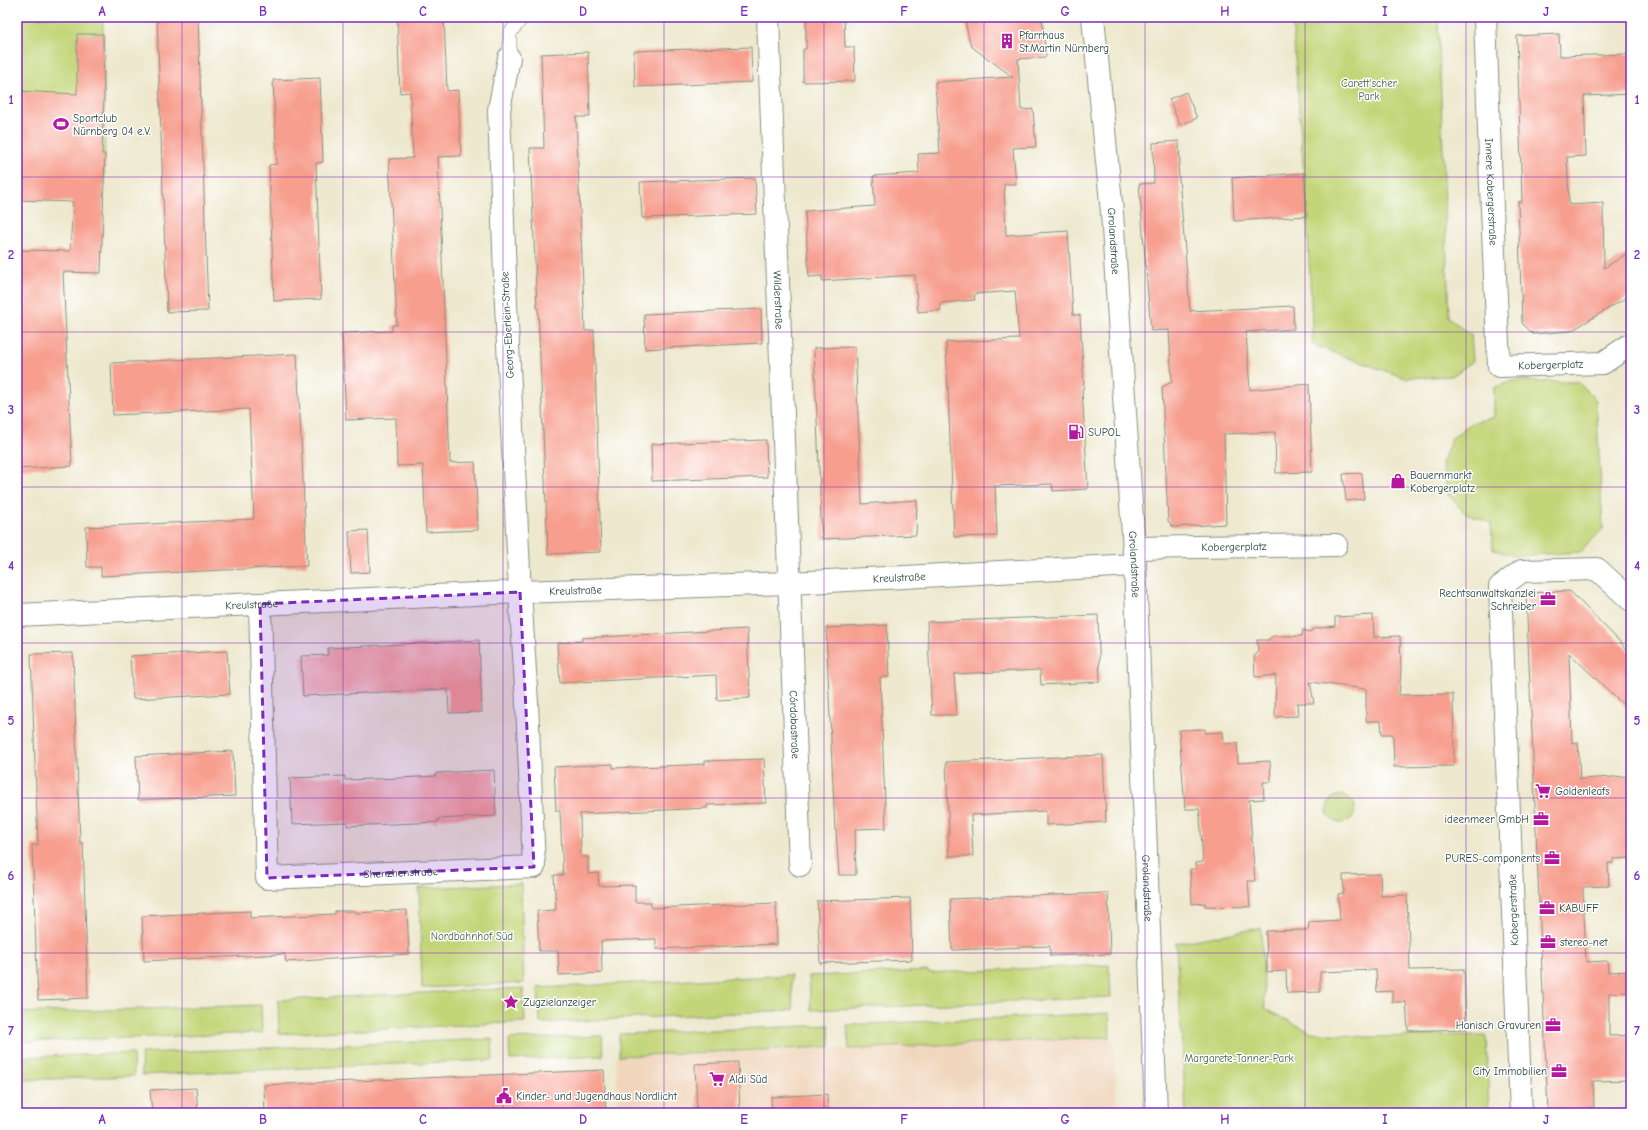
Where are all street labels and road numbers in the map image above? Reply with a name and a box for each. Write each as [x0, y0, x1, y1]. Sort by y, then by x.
street label: Innere Kobergerstraße [1482, 138, 1500, 246]
street label: Grolandstraße [1105, 207, 1122, 275]
street label: Wilderstraße [771, 270, 786, 330]
street label: Georg-Eberlein-Straße [498, 271, 517, 379]
street label: Kobergerplatz [1518, 358, 1584, 372]
street label: Grolandstraße [1126, 531, 1142, 598]
street label: Kobergerplatz [1201, 540, 1267, 554]
street label: Kreulstraße [872, 570, 926, 586]
street label: Kreulstraße [549, 583, 603, 598]
street label: Kreulstraße [225, 597, 279, 612]
street label: Córdobastraße [786, 690, 802, 760]
street label: Grolandstraße [1139, 854, 1155, 922]
street label: Shenzhenstraße [363, 865, 439, 881]
street label: Kobergerstraße [1506, 873, 1521, 946]

